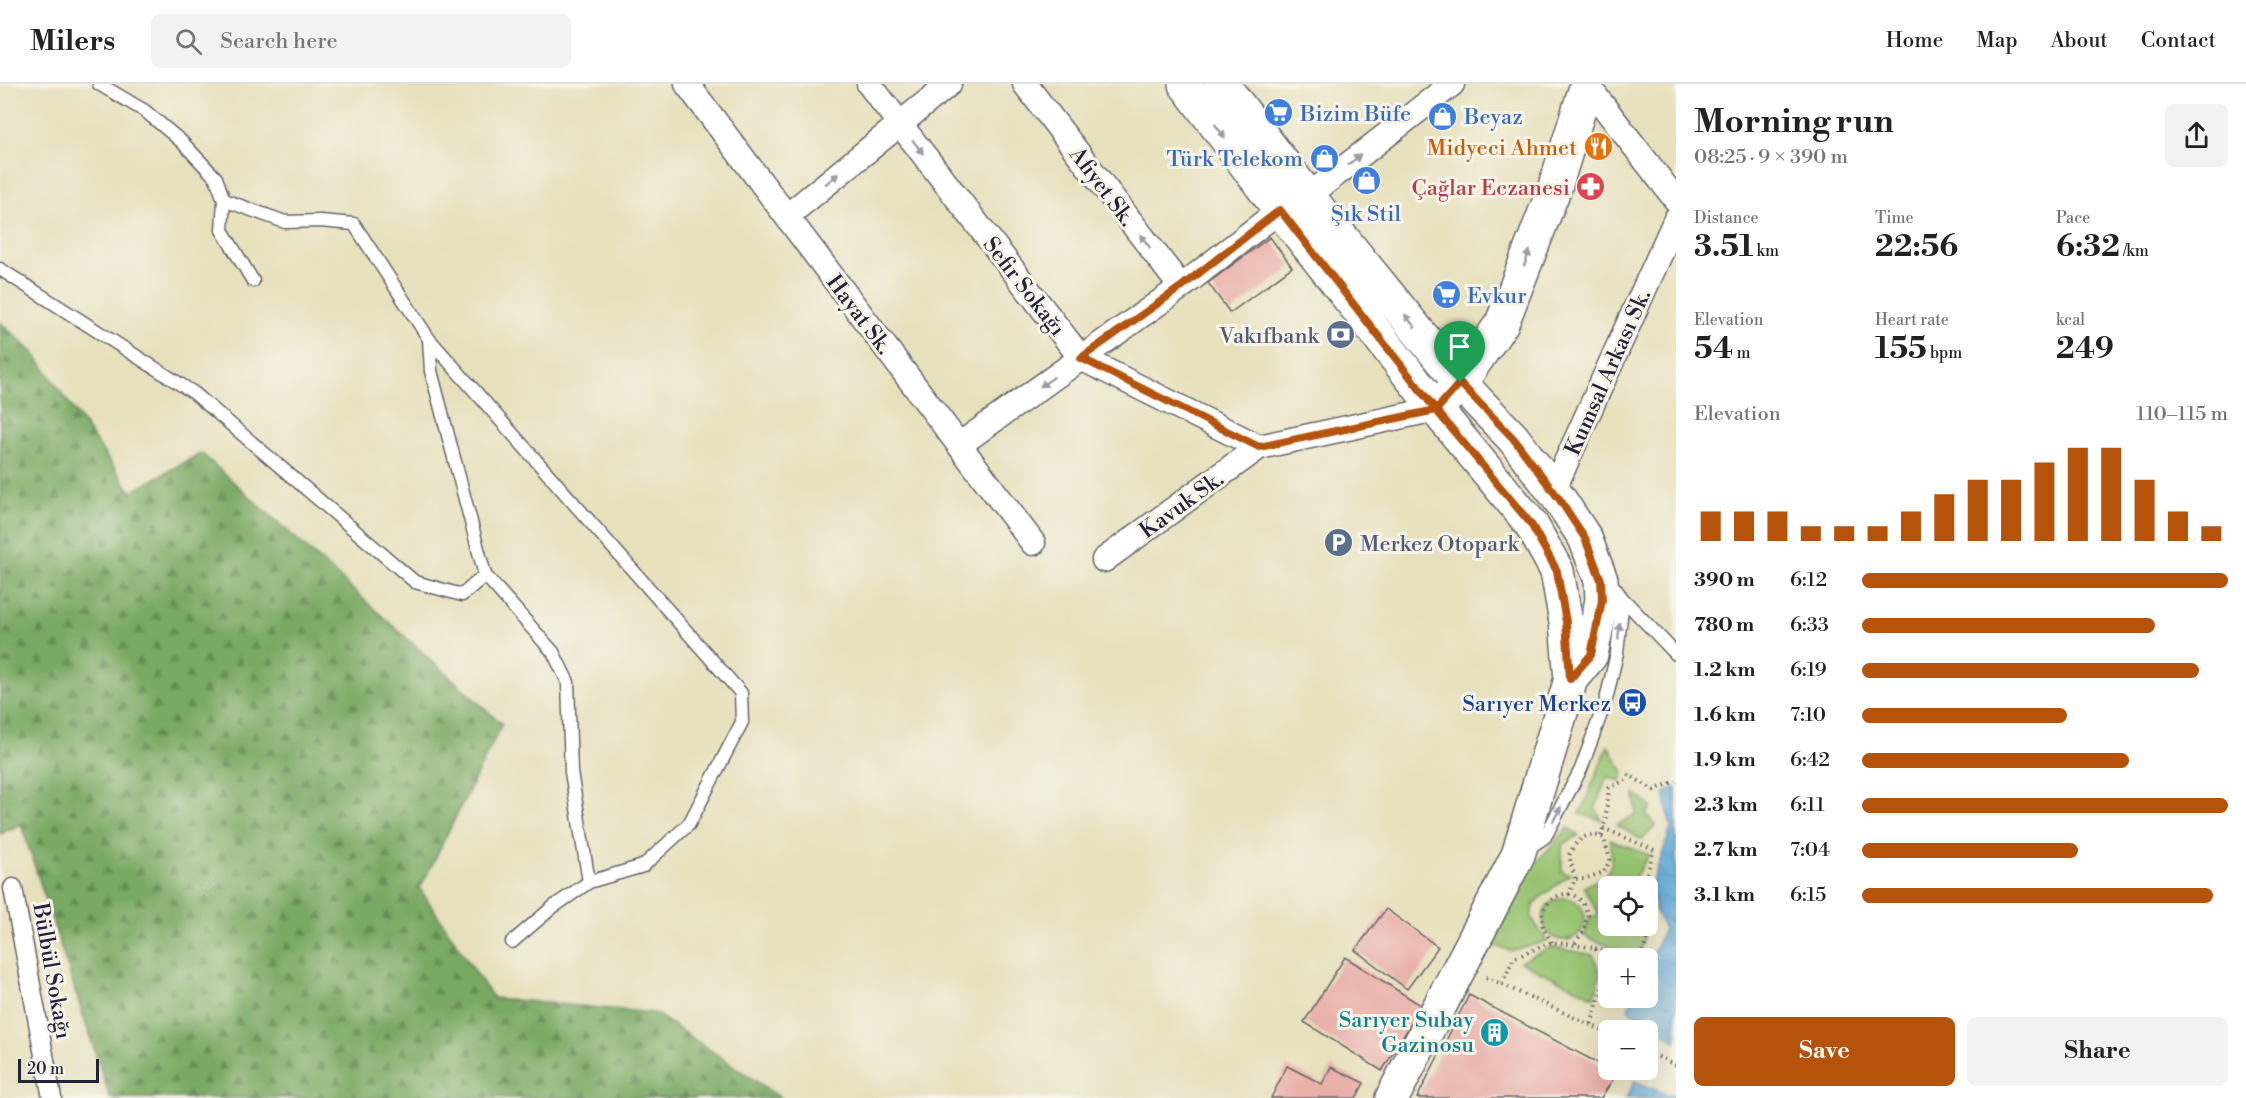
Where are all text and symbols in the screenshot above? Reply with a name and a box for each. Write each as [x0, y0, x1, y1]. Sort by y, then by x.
search box [151, 14, 571, 68]
text: Milers [30, 24, 115, 59]
icon: search [172, 25, 205, 58]
text: Search here [220, 28, 338, 55]
text: Home [1886, 28, 1943, 54]
text: Map [1976, 28, 2018, 54]
text: About [2051, 28, 2108, 54]
text: Contact [2141, 28, 2216, 54]
supermarket icon: Bizim Büfe [1263, 97, 1295, 129]
shop icon: Beyaz [1427, 100, 1459, 132]
place label: Bizim Büfe [1299, 101, 1411, 128]
text: Morning run [1694, 102, 1894, 143]
place label: Beyaz [1463, 104, 1523, 131]
button: share [2165, 104, 2228, 167]
one-way arrow [1214, 123, 1226, 138]
restaurant icon: Midyeci Ahmet [1582, 131, 1614, 163]
place label: Midyeci Ahmet [1427, 135, 1577, 162]
one-way arrow [911, 139, 923, 154]
street label: Afiyet Sk. [1063, 141, 1140, 232]
shop icon: Türk Telekom [1308, 142, 1340, 174]
text: 08:25 · 9 × 390 m [1694, 145, 1848, 170]
place label: Türk Telekom [1166, 146, 1303, 173]
one-way arrow [1346, 154, 1362, 167]
shop icon: Şık Stil [1350, 165, 1382, 197]
pharmacy icon: Çağlar Eczanesi [1575, 171, 1607, 203]
one-way arrow [824, 173, 840, 186]
place label: Çağlar Eczanesi [1412, 175, 1570, 202]
place label: Şık Stil [1331, 201, 1402, 228]
text: Distance [1694, 208, 1759, 228]
text: Time [1875, 208, 1914, 228]
text: Pace [2056, 208, 2090, 228]
text: 3.51 [1694, 228, 1753, 266]
text: 22:56 [1875, 228, 1958, 266]
text: 6:32 [2056, 228, 2120, 266]
street label: Sefir Sokağı [977, 232, 1071, 342]
one-way arrow [1140, 233, 1152, 248]
text: km [1753, 241, 1779, 261]
text: /km [2120, 241, 2149, 261]
one-way arrow [1523, 249, 1533, 267]
street label: Hayat Sk. [820, 270, 897, 360]
supermarket icon: Evkur [1430, 279, 1462, 311]
place label: Evkur [1467, 283, 1527, 310]
street label: Kumsal Arkası Sk. [1560, 285, 1657, 460]
text: Elevation [1694, 310, 1763, 330]
text: Heart rate [1875, 310, 1949, 330]
text: kcal [2056, 310, 2085, 330]
one-way arrow [1403, 313, 1416, 329]
bank icon: Vakıfbank [1324, 319, 1356, 351]
pin [1434, 321, 1485, 383]
place label: Vakıfbank [1218, 323, 1321, 350]
icon: arrive [1443, 330, 1476, 363]
text: 54 [1694, 330, 1733, 368]
text: 155 [1875, 330, 1927, 368]
text: 249 [2056, 330, 2114, 368]
text: m [1733, 343, 1751, 363]
text: bpm [1927, 343, 1962, 363]
one-way arrow [1040, 376, 1056, 388]
text: Elevation [1694, 402, 1781, 427]
text: 110–115 m [2136, 402, 2228, 427]
street label: Kavuk Sk. [1135, 466, 1229, 545]
parking icon: Merkez Otopark [1323, 527, 1355, 559]
place label: Merkez Otopark [1360, 531, 1520, 558]
text: 390 m [1694, 568, 1755, 593]
text: 6:12 [1790, 568, 1827, 593]
text: 780 m [1694, 613, 1754, 638]
text: 6:33 [1790, 613, 1829, 638]
one-way arrow [1615, 621, 1624, 640]
text: 1.2 km [1694, 658, 1756, 683]
text: 6:19 [1790, 658, 1827, 683]
bus stop icon: Sarıyer Merkez [1616, 687, 1648, 719]
place label: Sarıyer Merkez [1462, 691, 1611, 718]
text: 1.6 km [1694, 703, 1756, 728]
text: 7:10 [1790, 703, 1826, 728]
text: 1.9 km [1694, 748, 1756, 773]
text: 6:42 [1790, 748, 1830, 773]
text: 2.3 km [1694, 793, 1758, 818]
text: 6:11 [1790, 793, 1825, 818]
one-way arrow [1552, 805, 1562, 822]
text: 2.7 km [1694, 838, 1758, 863]
text: 7:04 [1790, 838, 1830, 863]
map controls [1598, 876, 1658, 1080]
button: locate [1598, 876, 1658, 936]
text: 3.1 km [1694, 883, 1755, 908]
text: 6:15 [1790, 883, 1826, 908]
street label: Bülbül Sokağı [26, 900, 77, 1041]
button: + [1598, 948, 1658, 1008]
place label: Sarıyer Subay Gazinosu [1339, 1007, 1474, 1059]
building icon: Sarıyer Subay Gazinosu [1479, 1016, 1511, 1048]
button: Save [1694, 1017, 1955, 1086]
button: Share [1967, 1017, 2228, 1086]
button: − [1598, 1020, 1658, 1080]
scale bar [18, 1056, 99, 1084]
text: 20 m [27, 1059, 64, 1079]

